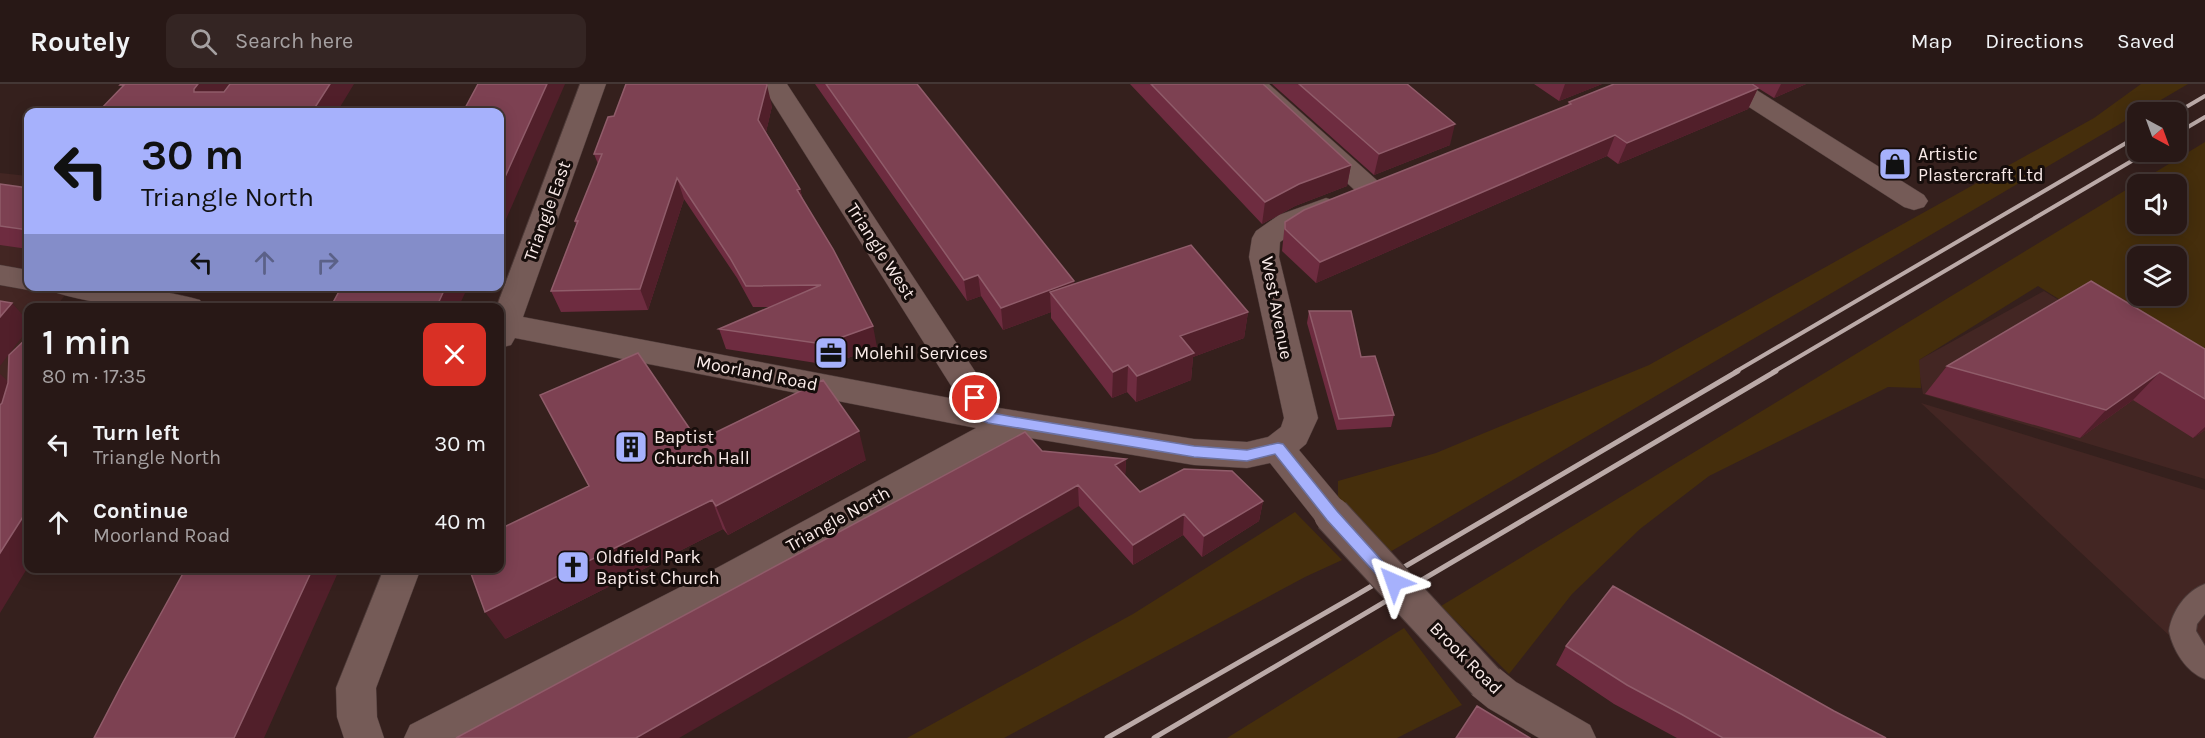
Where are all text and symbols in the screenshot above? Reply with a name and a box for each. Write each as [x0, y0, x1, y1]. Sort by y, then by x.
search box [166, 14, 586, 68]
text: Routely [30, 25, 130, 58]
icon: search [187, 25, 220, 58]
text: Search here [235, 28, 353, 54]
text: Map [1911, 29, 1952, 53]
text: Directions [1985, 29, 2084, 53]
text: Saved [2117, 29, 2175, 53]
north arrow [2127, 102, 2187, 162]
map controls [2127, 102, 2187, 306]
text: 30 m [141, 130, 244, 180]
icon: left [42, 132, 120, 210]
place label: Artistic Plastercraft Ltd [1918, 143, 2044, 186]
shop icon: Artistic Plastercraft Ltd [1877, 146, 1913, 182]
street label: Triangle East [519, 158, 575, 264]
button: sound [2127, 174, 2187, 234]
text: Triangle North [141, 181, 314, 213]
street label: Triangle West [842, 199, 920, 303]
icon: left [185, 246, 218, 279]
icon: ahead [248, 246, 281, 279]
icon: right [311, 246, 344, 279]
button: layers [2127, 246, 2187, 306]
street label: West Avenue [1256, 255, 1298, 361]
text: 1 min [42, 321, 131, 363]
button: close [423, 323, 486, 386]
office icon: Molehil Services [813, 335, 849, 371]
place label: Molehil Services [854, 342, 988, 364]
street label: Moorland Road [694, 350, 820, 396]
text: 80 m · 17:35 [42, 365, 146, 388]
pin [949, 372, 1000, 423]
icon: arrive [958, 381, 991, 414]
text: Turn left [93, 420, 180, 446]
place label: Baptist Church Hall [654, 426, 750, 469]
icon: left [42, 428, 75, 461]
building icon: Baptist Church Hall [613, 429, 649, 465]
text: 30 m [434, 431, 486, 457]
text: Triangle North [93, 446, 221, 469]
street label: Triangle North [782, 481, 894, 557]
text: Continue [93, 498, 188, 524]
icon: ahead [42, 506, 75, 539]
text: 40 m [435, 509, 486, 535]
text: Moorland Road [93, 524, 230, 547]
place label: Oldfield Park Baptist Church [596, 546, 720, 589]
church icon: Oldfield Park Baptist Church [555, 549, 591, 585]
position arrow [1362, 550, 1426, 614]
street label: Brook Road [1425, 617, 1507, 699]

